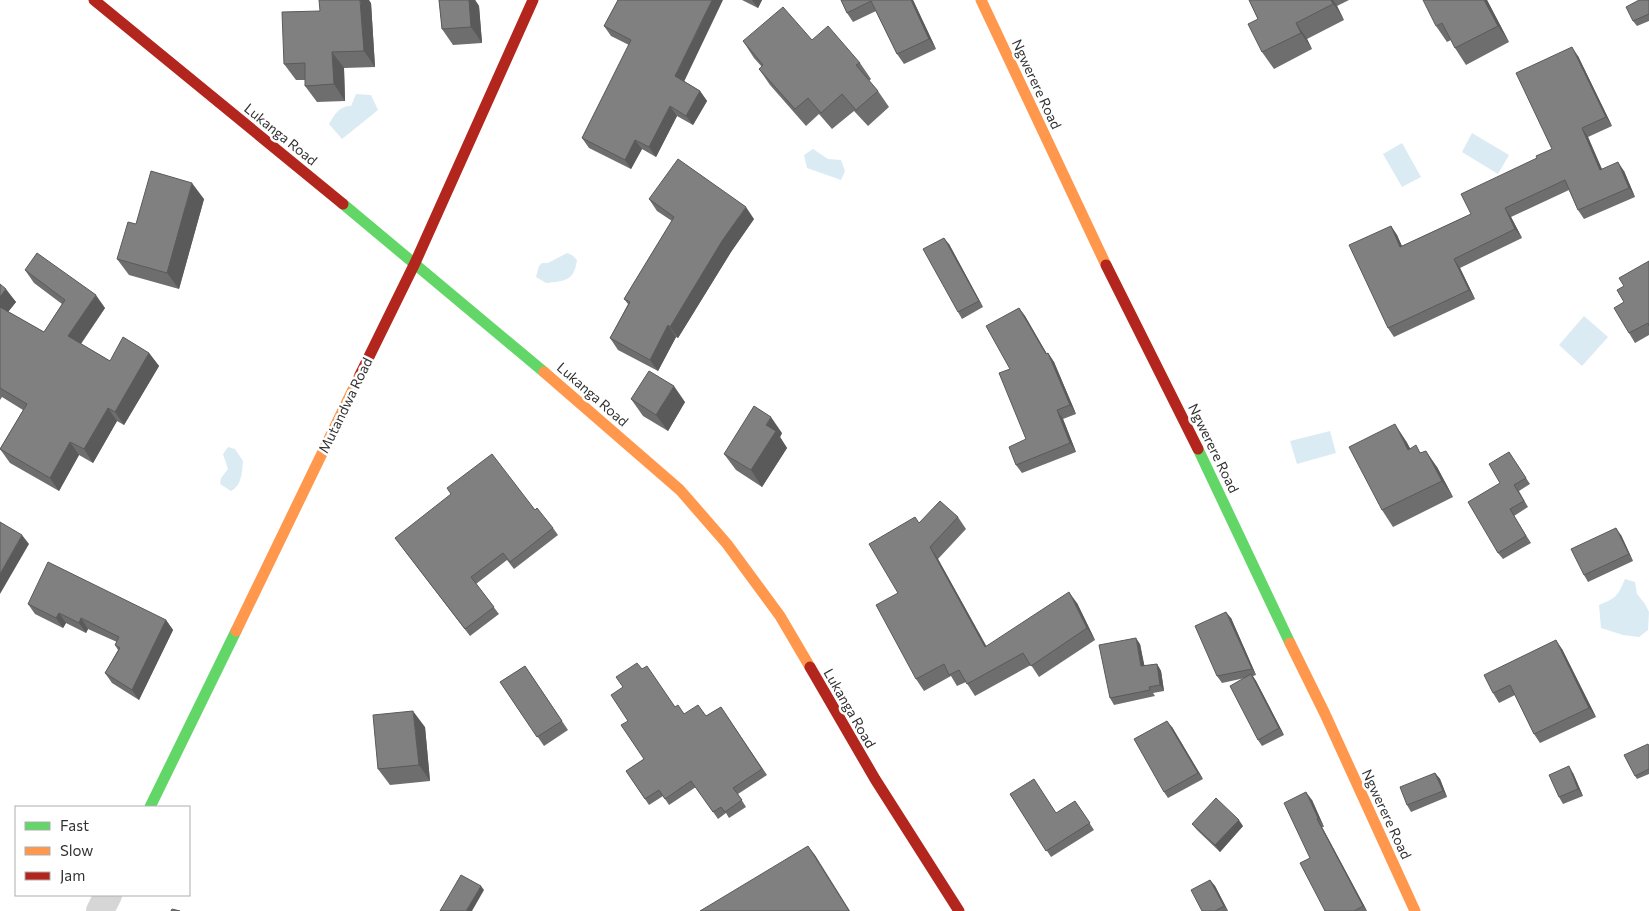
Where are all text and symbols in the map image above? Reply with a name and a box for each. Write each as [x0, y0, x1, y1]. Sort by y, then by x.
street label: Ngwerere Road [1009, 36, 1065, 132]
street label: Lukanga Road [241, 99, 321, 169]
street label: Mutandwa Road [315, 354, 375, 456]
street label: Lukanga Road [554, 358, 632, 430]
street label: Ngwerere Road [1185, 401, 1243, 495]
street label: Lukanga Road [820, 665, 880, 751]
street label: Ngwerere Road [1359, 766, 1415, 862]
legend [15, 806, 190, 896]
text: Fast [60, 816, 89, 834]
text: Slow [60, 841, 93, 859]
text: Jam [60, 866, 85, 884]

